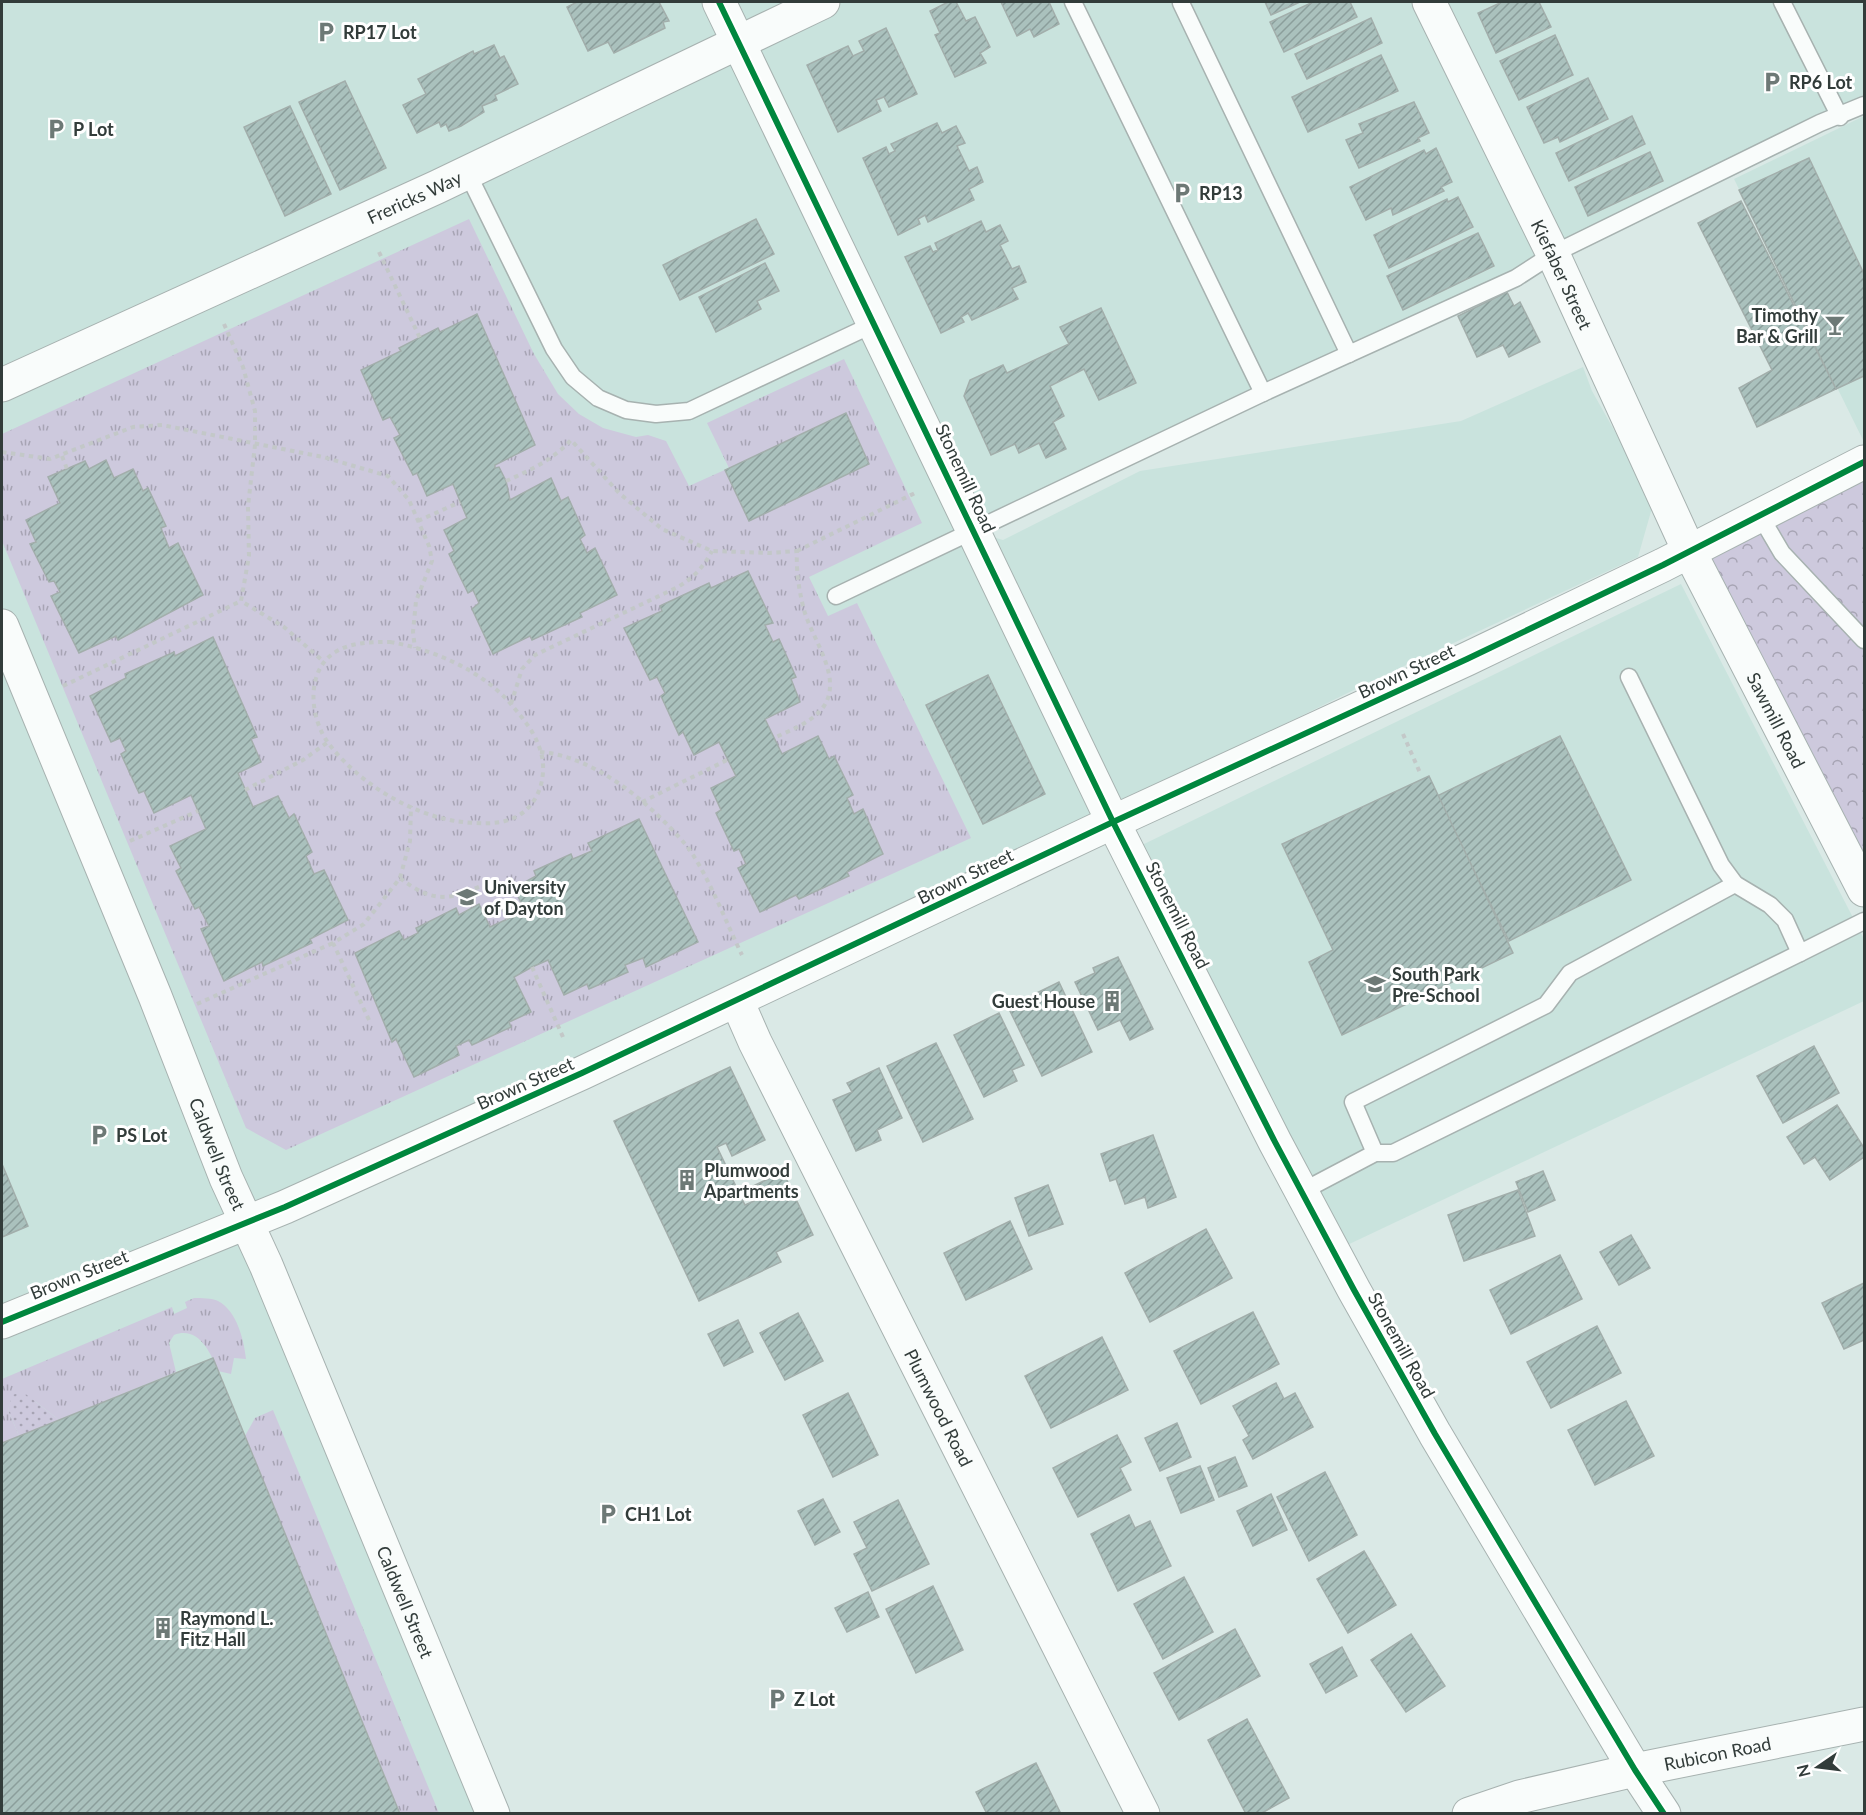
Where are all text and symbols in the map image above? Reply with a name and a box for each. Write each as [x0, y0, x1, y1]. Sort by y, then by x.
parking icon: RP17 Lot [314, 20, 338, 44]
place label: RP17 Lot [343, 21, 417, 43]
parking icon: RP6 Lot [1760, 70, 1784, 94]
place label: RP6 Lot [1789, 71, 1853, 93]
parking icon: P Lot [44, 117, 68, 141]
place label: P Lot [73, 118, 114, 140]
street label: Frericks Way [364, 166, 466, 228]
parking icon: RP13 [1170, 181, 1194, 205]
place label: RP13 [1199, 182, 1243, 204]
street label: Kiefaber Street [1527, 216, 1597, 333]
place label: Timothy Bar & Grill [1736, 304, 1818, 347]
bar icon: Timothy Bar & Grill [1823, 313, 1847, 337]
street label: Stonemill Road [931, 420, 1001, 536]
street label: Brown Street [1354, 639, 1458, 703]
street label: Sawmill Road [1743, 669, 1810, 772]
street label: Brown Street [913, 843, 1017, 909]
street label: Stonemill Road [1141, 858, 1215, 972]
place label: University of Dayton [484, 876, 566, 919]
school or university icon: University of Dayton [455, 885, 479, 909]
place label: South Park Pre-School [1392, 963, 1480, 1006]
school or university icon: South Park Pre-School [1363, 972, 1387, 996]
building icon: Guest House [1100, 989, 1124, 1013]
place label: Guest House [992, 990, 1095, 1012]
street label: Brown Street [473, 1052, 577, 1114]
street label: Caldwell Street [185, 1094, 250, 1214]
parking icon: PS Lot [87, 1123, 111, 1147]
place label: PS Lot [116, 1124, 167, 1146]
place label: Plumwood Apartments [703, 1159, 799, 1202]
building icon: Plumwood Apartments [675, 1168, 699, 1192]
street label: Brown Street [27, 1244, 132, 1304]
street label: Stonemill Road [1364, 1288, 1440, 1402]
street label: Plumwood Road [900, 1345, 978, 1470]
parking icon: CH1 Lot [596, 1502, 620, 1526]
place label: CH1 Lot [625, 1503, 692, 1525]
street label: Caldwell Street [372, 1542, 438, 1662]
place label: Raymond L. Fitz Hall [180, 1607, 274, 1650]
building icon: Raymond L. Fitz Hall [151, 1616, 175, 1640]
parking icon: Z Lot [765, 1687, 789, 1711]
place label: Z Lot [794, 1688, 835, 1710]
street label: Rubicon Road [1662, 1732, 1773, 1775]
north arrow [1788, 1737, 1848, 1797]
text: N [1792, 1762, 1814, 1779]

